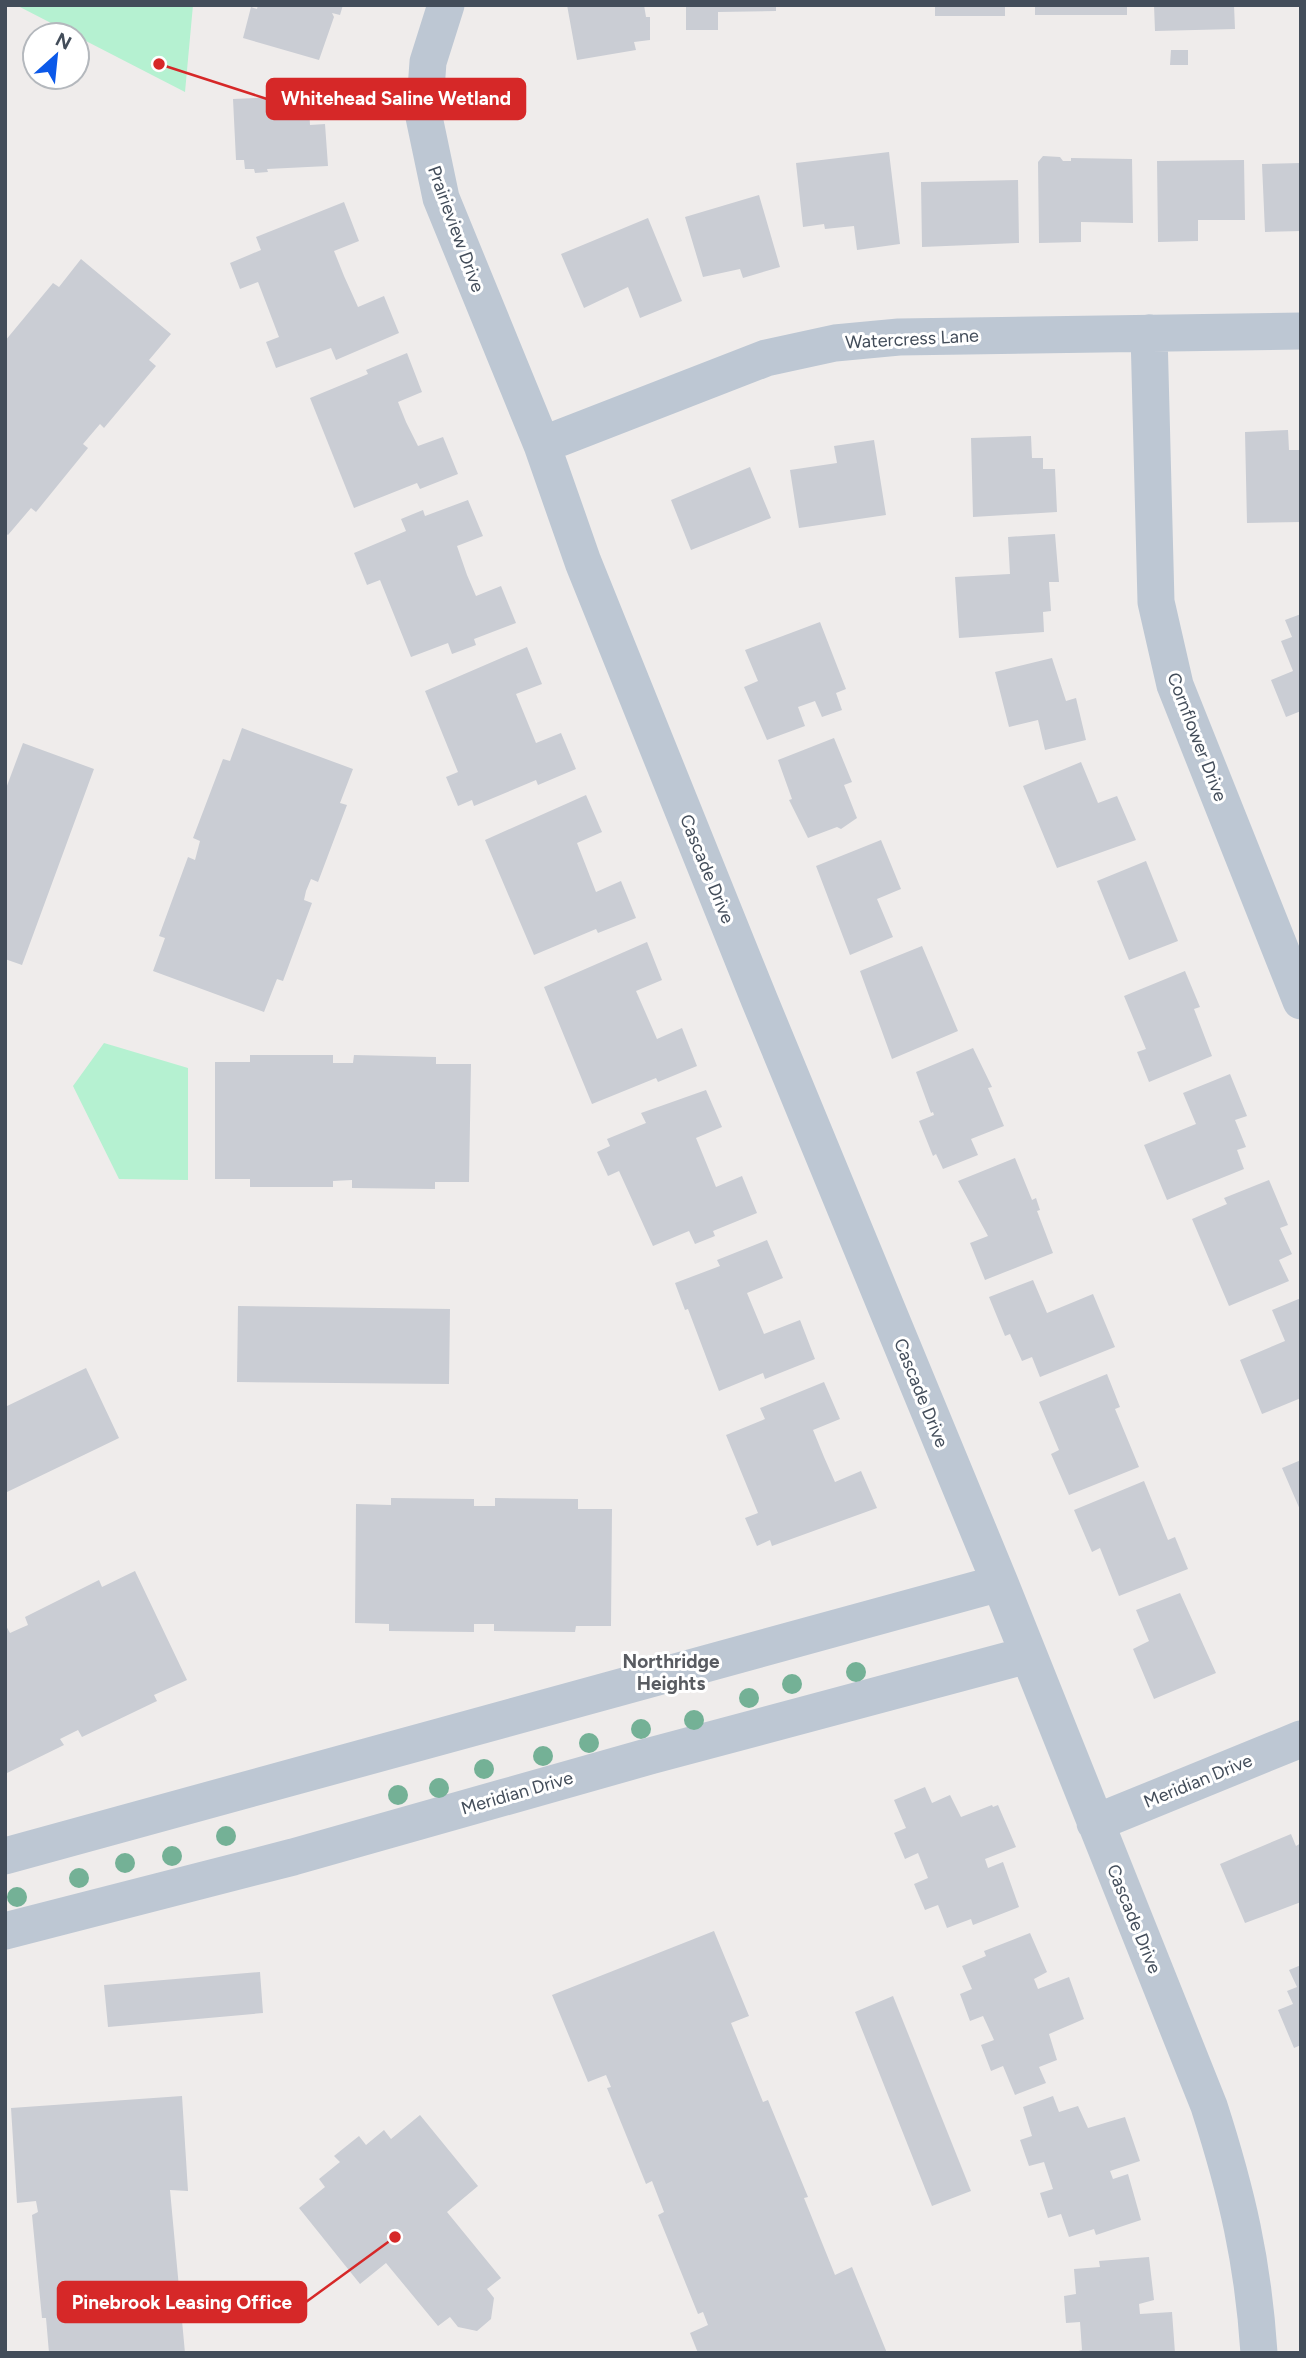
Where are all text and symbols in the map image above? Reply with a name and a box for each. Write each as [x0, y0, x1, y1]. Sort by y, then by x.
north arrow [21, 21, 91, 91]
text: N [52, 28, 75, 55]
callout: Whitehead Saline Wetland [267, 79, 525, 119]
text: Whitehead Saline Wetland [281, 87, 511, 110]
street label: Prairieview Drive [423, 163, 489, 295]
street label: Watercress Lane [845, 325, 979, 353]
street label: Cornflower Drive [1162, 669, 1232, 805]
street label: Cascade Drive [675, 811, 739, 927]
street label: Cascade Drive [889, 1335, 953, 1451]
district label: Northridge Heights [623, 1650, 720, 1695]
street label: Meridian Drive [1140, 1749, 1256, 1813]
street label: Meridian Drive [459, 1766, 576, 1819]
street label: Cascade Drive [1102, 1861, 1166, 1977]
callout: Pinebrook Leasing Office [58, 2282, 306, 2322]
text: Pinebrook Leasing Office [72, 2291, 293, 2314]

